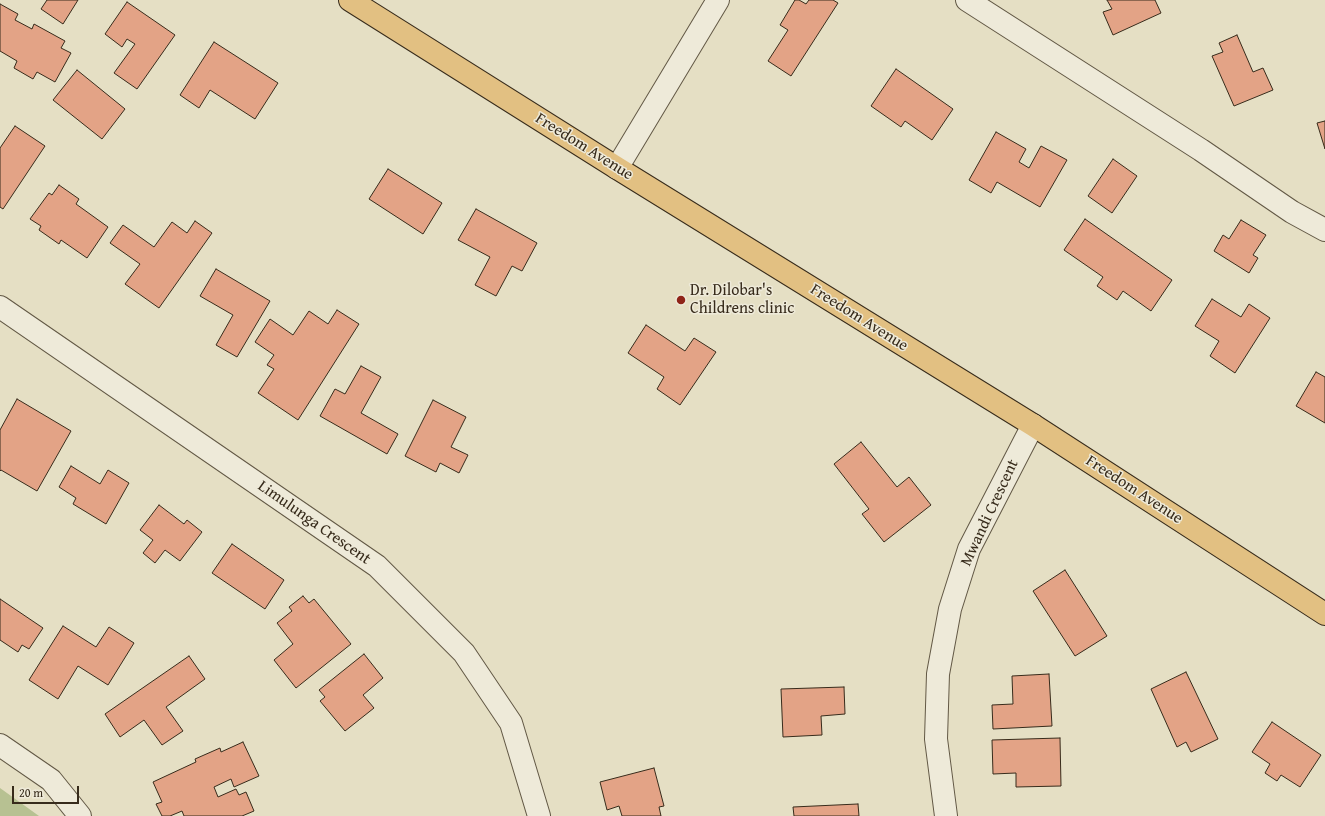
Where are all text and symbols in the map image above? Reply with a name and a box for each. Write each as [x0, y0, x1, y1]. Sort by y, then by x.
street label: Freedom Avenue [532, 109, 636, 185]
street label: Freedom Avenue [807, 280, 911, 356]
place label: Dr. Dilobar's Childrens clinic [690, 281, 794, 319]
marker: Dr. Dilobar's Childrens clinic [675, 294, 687, 306]
street label: Freedom Avenue [1082, 452, 1186, 528]
street label: Mwandi Crescent [957, 457, 1023, 569]
street label: Limulunga Crescent [254, 477, 374, 569]
scale bar [14, 778, 81, 804]
text: 20 m [19, 784, 43, 801]

